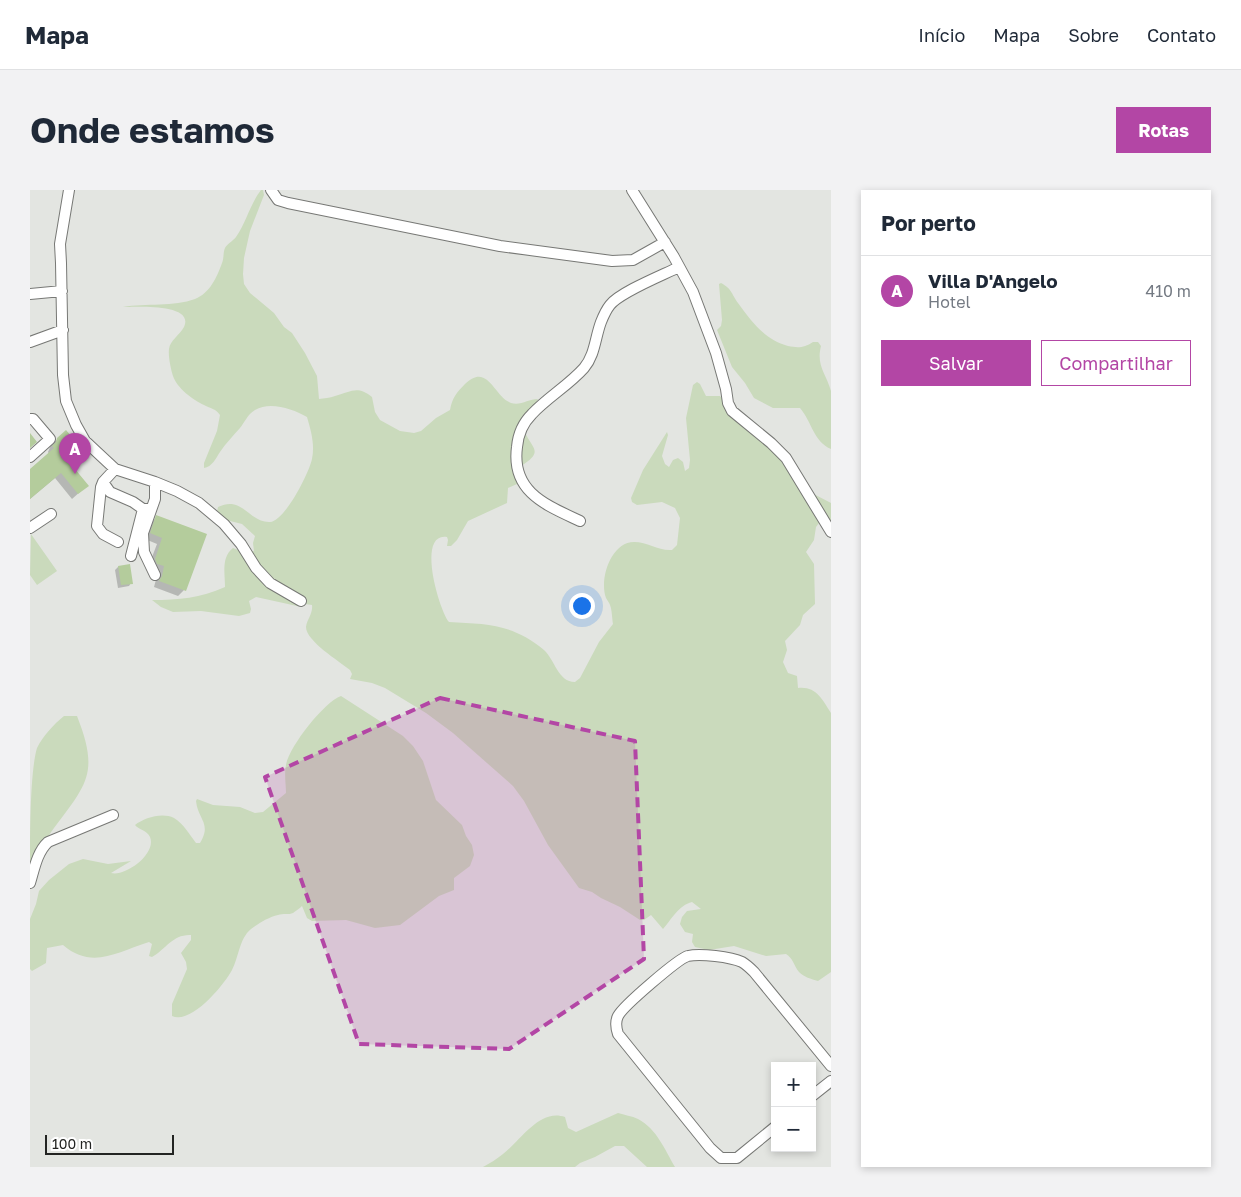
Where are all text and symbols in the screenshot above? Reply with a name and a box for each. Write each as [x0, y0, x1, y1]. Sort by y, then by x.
text: Mapa [25, 20, 89, 49]
text: Início [918, 24, 965, 46]
text: Mapa [993, 24, 1040, 46]
text: Sobre [1068, 24, 1119, 46]
text: Contato [1147, 24, 1216, 46]
button: Rotas [1116, 107, 1211, 153]
text: Onde estamos [30, 109, 275, 151]
text: Por perto [881, 210, 976, 236]
text: Villa D'Angelo [928, 269, 1058, 292]
text: A [891, 281, 903, 301]
text: 410 m [1145, 281, 1191, 301]
text: Hotel [928, 292, 971, 312]
button: Salvar [881, 340, 1031, 386]
button: Compartilhar [1041, 340, 1191, 386]
pin: A [59, 433, 91, 474]
your location [569, 593, 595, 619]
map controls [771, 1062, 816, 1152]
button: + [771, 1062, 816, 1107]
button: − [771, 1107, 816, 1152]
scale bar [45, 1132, 174, 1155]
text: 100 m [52, 1135, 92, 1152]

